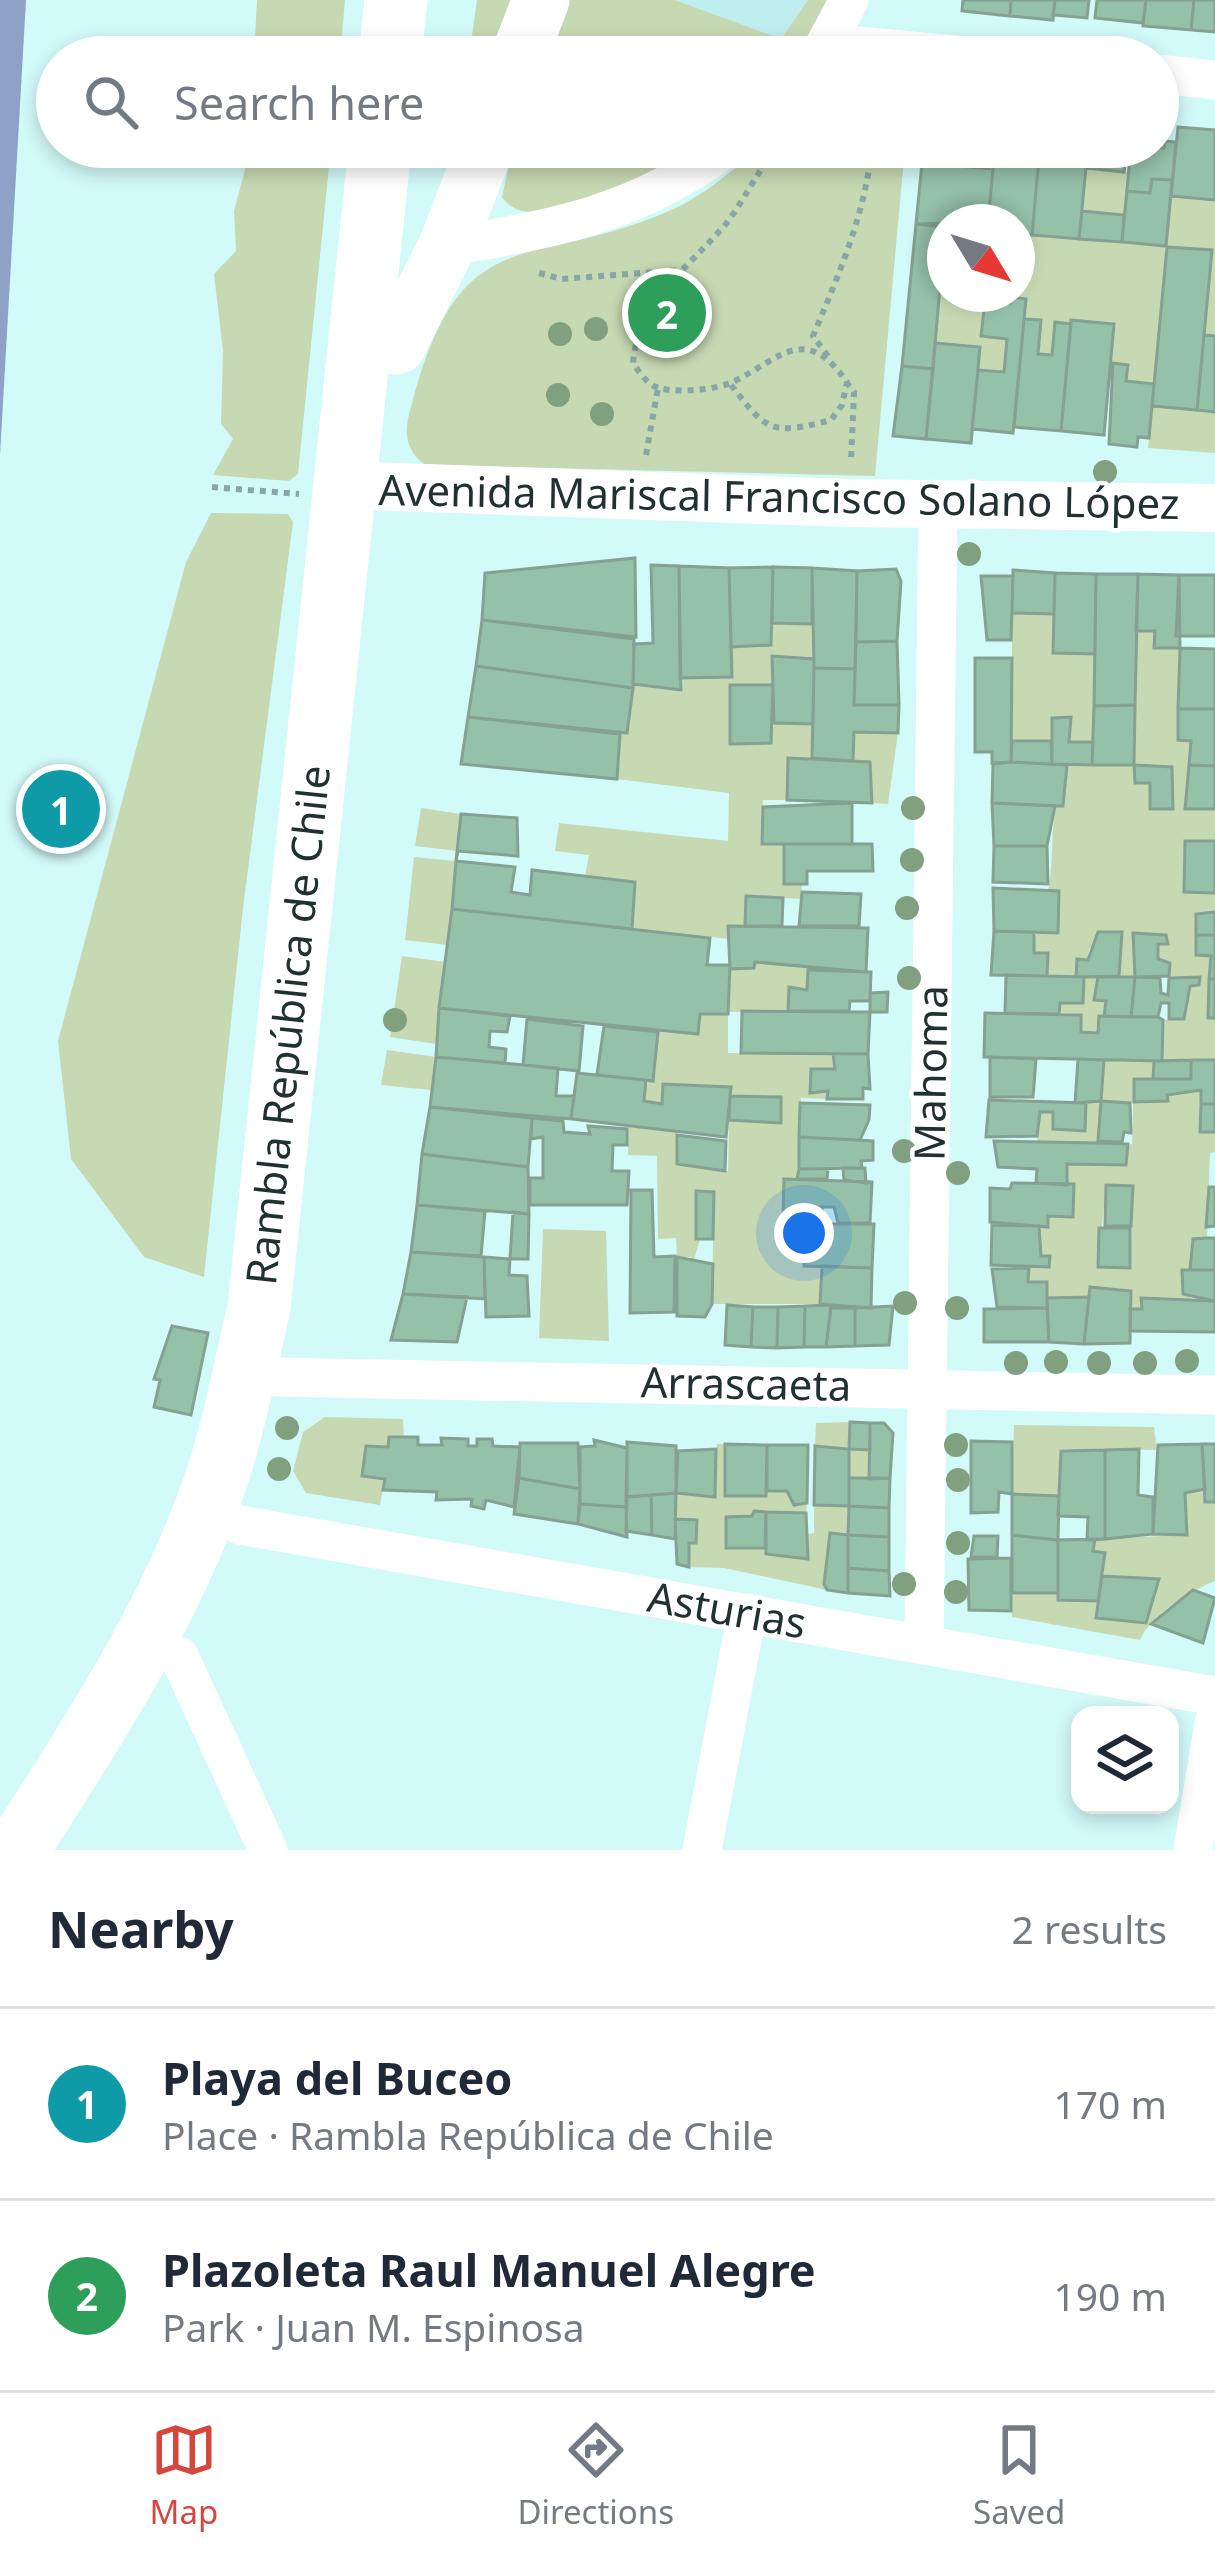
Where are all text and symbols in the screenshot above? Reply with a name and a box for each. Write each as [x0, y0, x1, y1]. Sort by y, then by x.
search box [36, 36, 1179, 168]
icon: search [78, 69, 144, 135]
text: Search here [174, 72, 424, 133]
north arrow [927, 204, 1035, 312]
pin: 2 [628, 268, 706, 358]
street label: Avenida Mariscal Francisco Solano López [378, 460, 1180, 531]
street label: Rambla República de Chile [231, 762, 342, 1287]
pin: 1 [22, 764, 100, 854]
street label: Mahoma [899, 985, 960, 1161]
your location [774, 1203, 834, 1263]
street label: Arrascaeta [640, 1352, 852, 1413]
street label: Asturias [644, 1567, 811, 1650]
map controls [1071, 1706, 1179, 1814]
button: layers [1071, 1706, 1179, 1814]
text: Nearby [48, 1893, 234, 1963]
text: 2 results [1012, 1902, 1167, 1955]
text: Playa del Buceo [162, 2047, 512, 2108]
text: 1 [76, 2077, 98, 2130]
text: 170 m [1053, 2077, 1167, 2130]
text: Place · Rambla República de Chile [162, 2108, 774, 2161]
text: Plazoleta Raul Manuel Alegre [162, 2239, 816, 2300]
text: 2 [76, 2269, 98, 2322]
text: 190 m [1053, 2269, 1167, 2322]
text: Park · Juan M. Espinosa [162, 2300, 585, 2353]
tab: Map [150, 2417, 218, 2534]
tab: Directions [517, 2417, 674, 2534]
tab: Saved [973, 2417, 1065, 2534]

